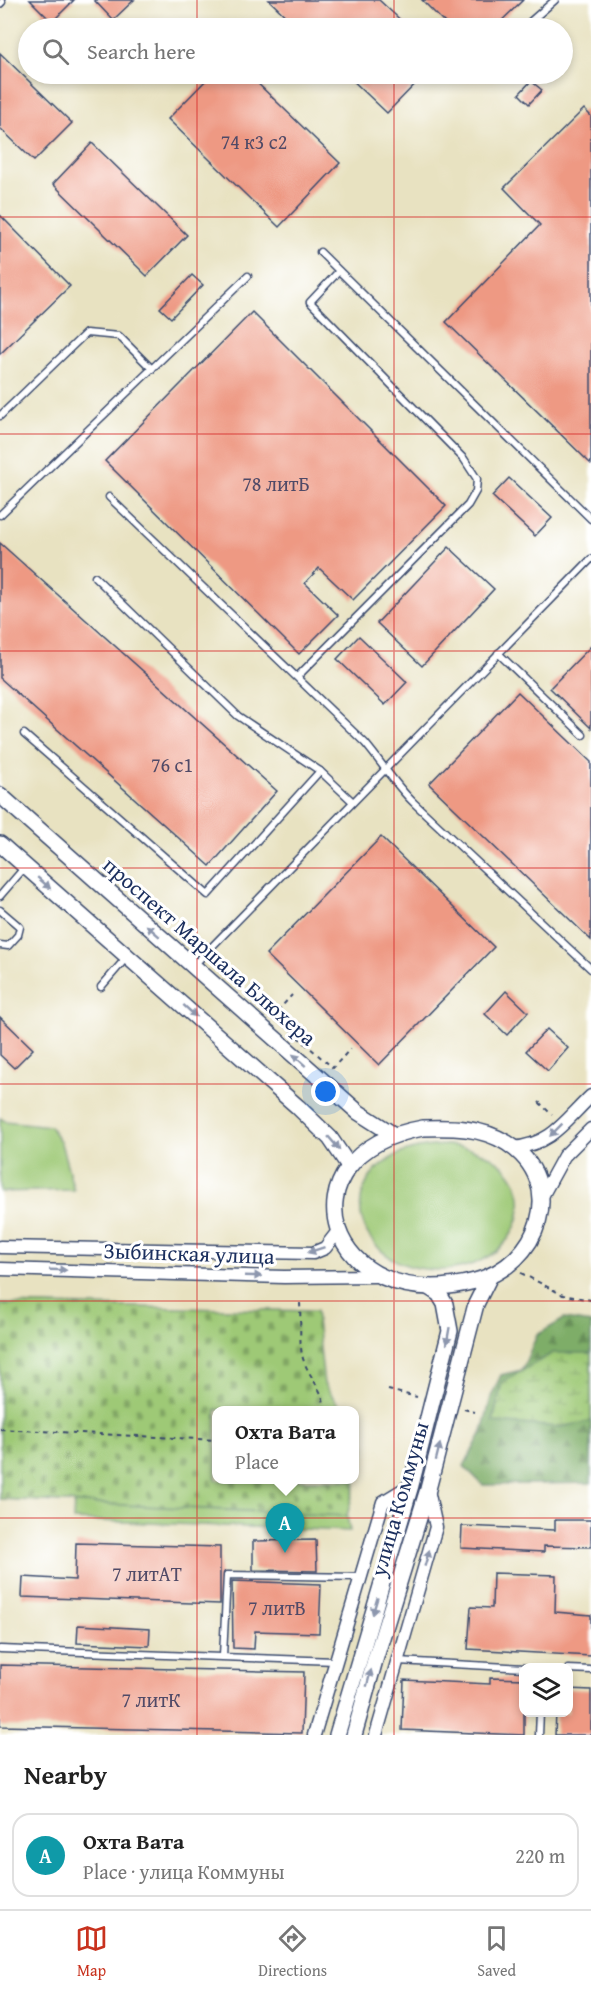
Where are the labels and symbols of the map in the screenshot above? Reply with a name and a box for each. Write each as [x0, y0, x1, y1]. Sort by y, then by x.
house number: 74 к3 с2 [221, 127, 287, 156]
house number: 78 литБ [242, 469, 310, 498]
house number: 76 с1 [151, 750, 193, 779]
street label: проспект Маршала Блюхера [96, 849, 324, 1053]
one-way arrow [36, 876, 52, 889]
one-way arrow [146, 925, 161, 938]
one-way arrow [182, 1004, 197, 1017]
one-way arrow [292, 1053, 307, 1067]
your location [311, 1077, 340, 1106]
one-way arrow [549, 1123, 564, 1137]
one-way arrow [327, 1135, 340, 1150]
street label: Зыбинская улица [103, 1234, 276, 1272]
one-way arrow [307, 1246, 325, 1256]
one-way arrow [49, 1266, 68, 1275]
one-way arrow [244, 1271, 263, 1281]
one-way arrow [443, 1327, 452, 1346]
street label: улица Коммуны [361, 1418, 436, 1581]
one-way arrow [433, 1442, 443, 1461]
pin: A [266, 1504, 304, 1553]
one-way arrow [423, 1548, 432, 1566]
house number: 7 литАТ [112, 1559, 182, 1588]
house number: 7 литВ [248, 1593, 306, 1622]
one-way arrow [370, 1597, 379, 1615]
one-way arrow [365, 1669, 375, 1688]
house number: 7 литК [122, 1685, 181, 1714]

